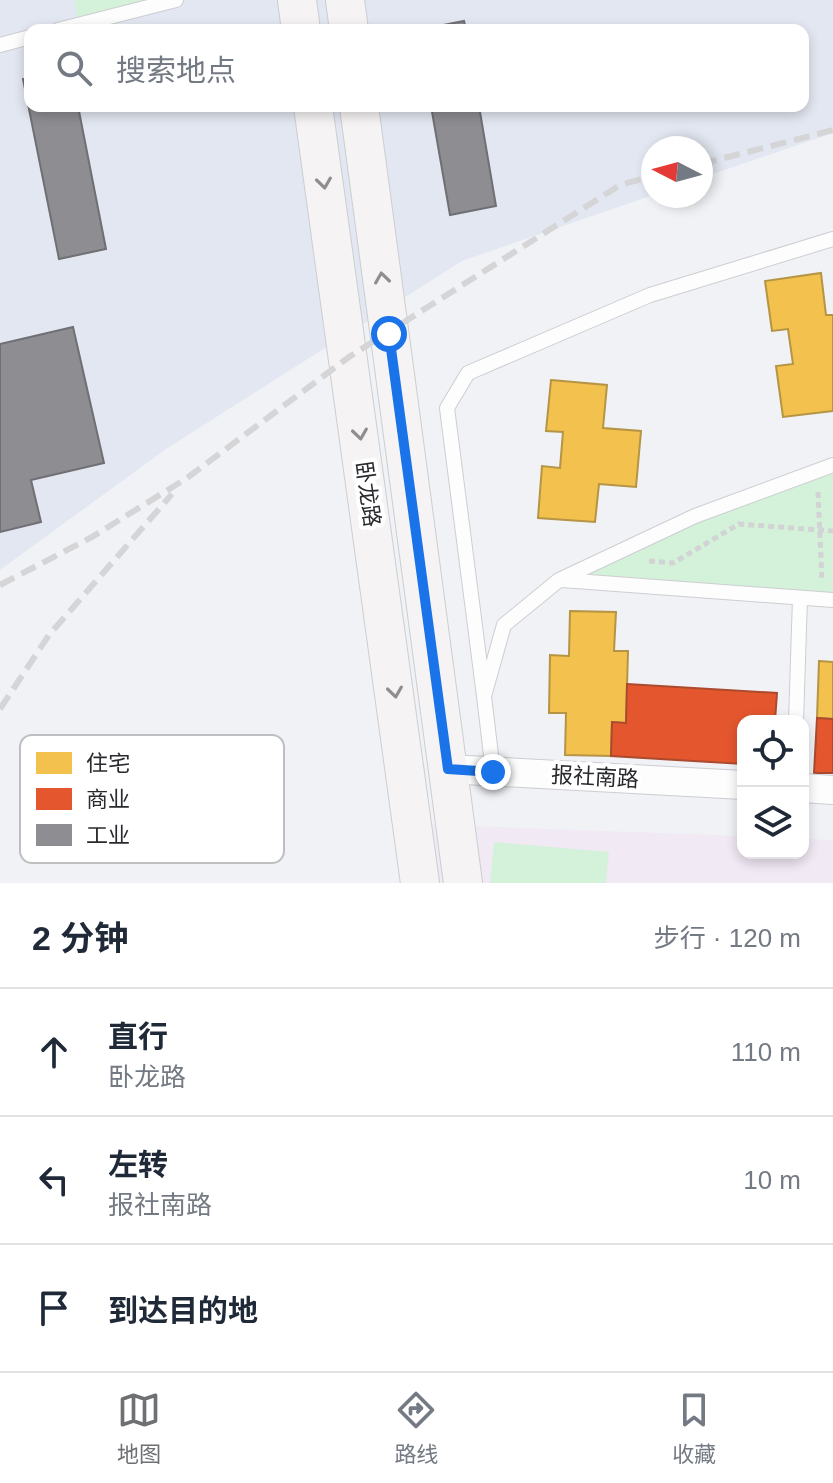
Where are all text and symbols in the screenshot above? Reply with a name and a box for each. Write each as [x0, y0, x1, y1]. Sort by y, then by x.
search box [24, 24, 809, 112]
icon: search [52, 46, 96, 90]
text: 搜索地点 [116, 54, 236, 87]
north arrow [641, 136, 713, 208]
one-way arrow [315, 176, 332, 190]
one-way arrow [374, 271, 391, 285]
route start [371, 316, 407, 352]
one-way arrow [351, 427, 368, 441]
street label: 卧龙路 [351, 460, 385, 528]
one-way arrow [386, 685, 403, 698]
map controls [737, 715, 809, 859]
button: locate [737, 715, 809, 787]
legend [20, 735, 284, 863]
text: 住宅 [86, 751, 130, 776]
route end [475, 754, 511, 790]
street label: 报社南路 [550, 762, 640, 792]
text: 商业 [86, 787, 130, 812]
button: layers [737, 787, 809, 859]
text: 工业 [86, 823, 130, 848]
text: 2 分钟 [32, 919, 128, 957]
text: 步行 · 120 m [654, 923, 801, 953]
text: 直行 [108, 1020, 168, 1053]
icon: ahead [32, 1030, 76, 1074]
text: 110 m [731, 1037, 801, 1067]
text: 卧龙路 [108, 1062, 186, 1092]
text: 左转 [108, 1148, 168, 1181]
icon: left [32, 1158, 76, 1202]
text: 10 m [743, 1165, 801, 1195]
text: 报社南路 [108, 1190, 212, 1220]
icon: arrive [32, 1286, 76, 1330]
text: 到达目的地 [108, 1294, 258, 1327]
tab: 地图 [117, 1388, 161, 1468]
tab: 路线 [394, 1388, 438, 1468]
tab: 收藏 [672, 1388, 716, 1468]

